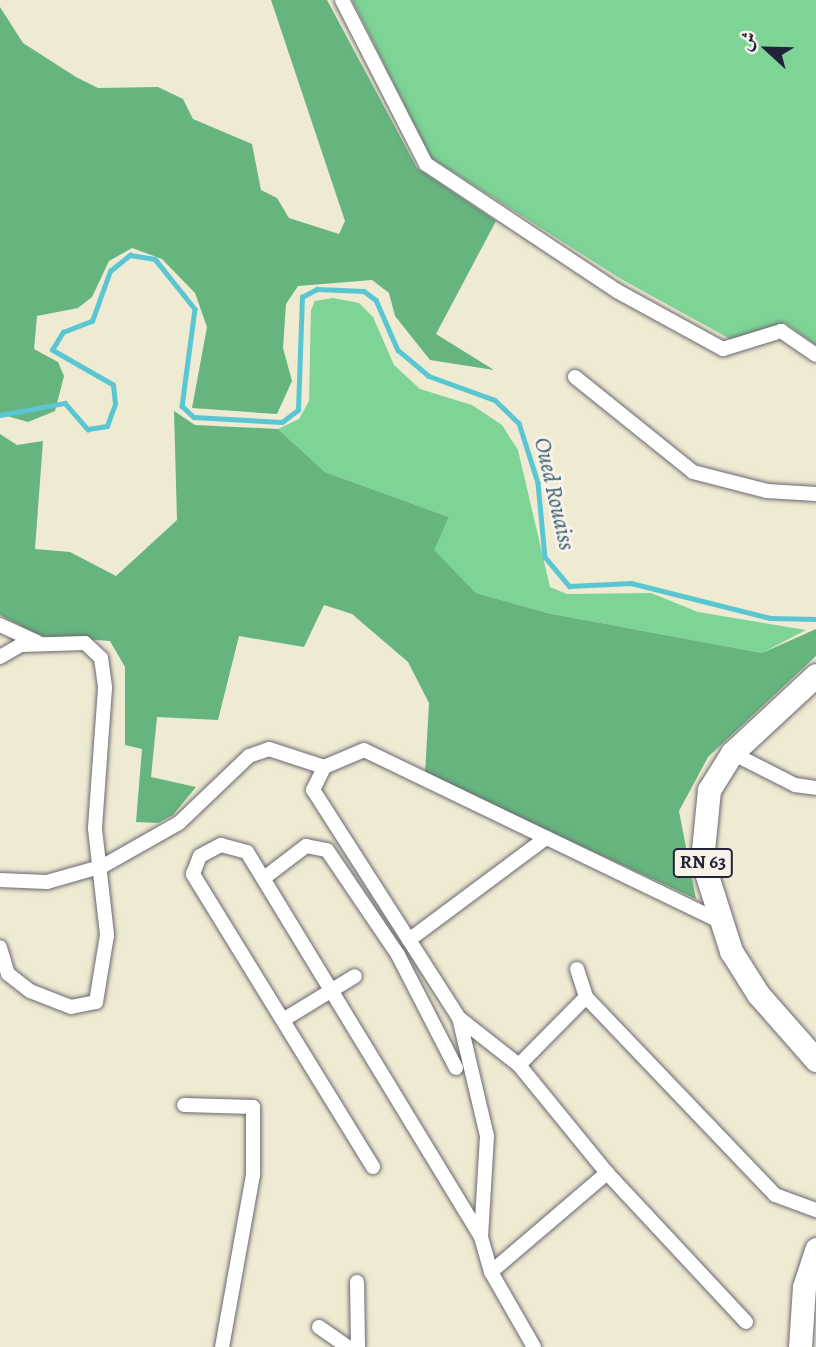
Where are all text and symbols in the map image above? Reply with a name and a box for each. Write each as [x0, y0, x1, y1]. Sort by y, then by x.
north arrow [732, 14, 802, 84]
text: ش [732, 28, 763, 55]
water label: Oued Rouaiss [528, 435, 580, 553]
road number: RN 63 [672, 848, 734, 878]

